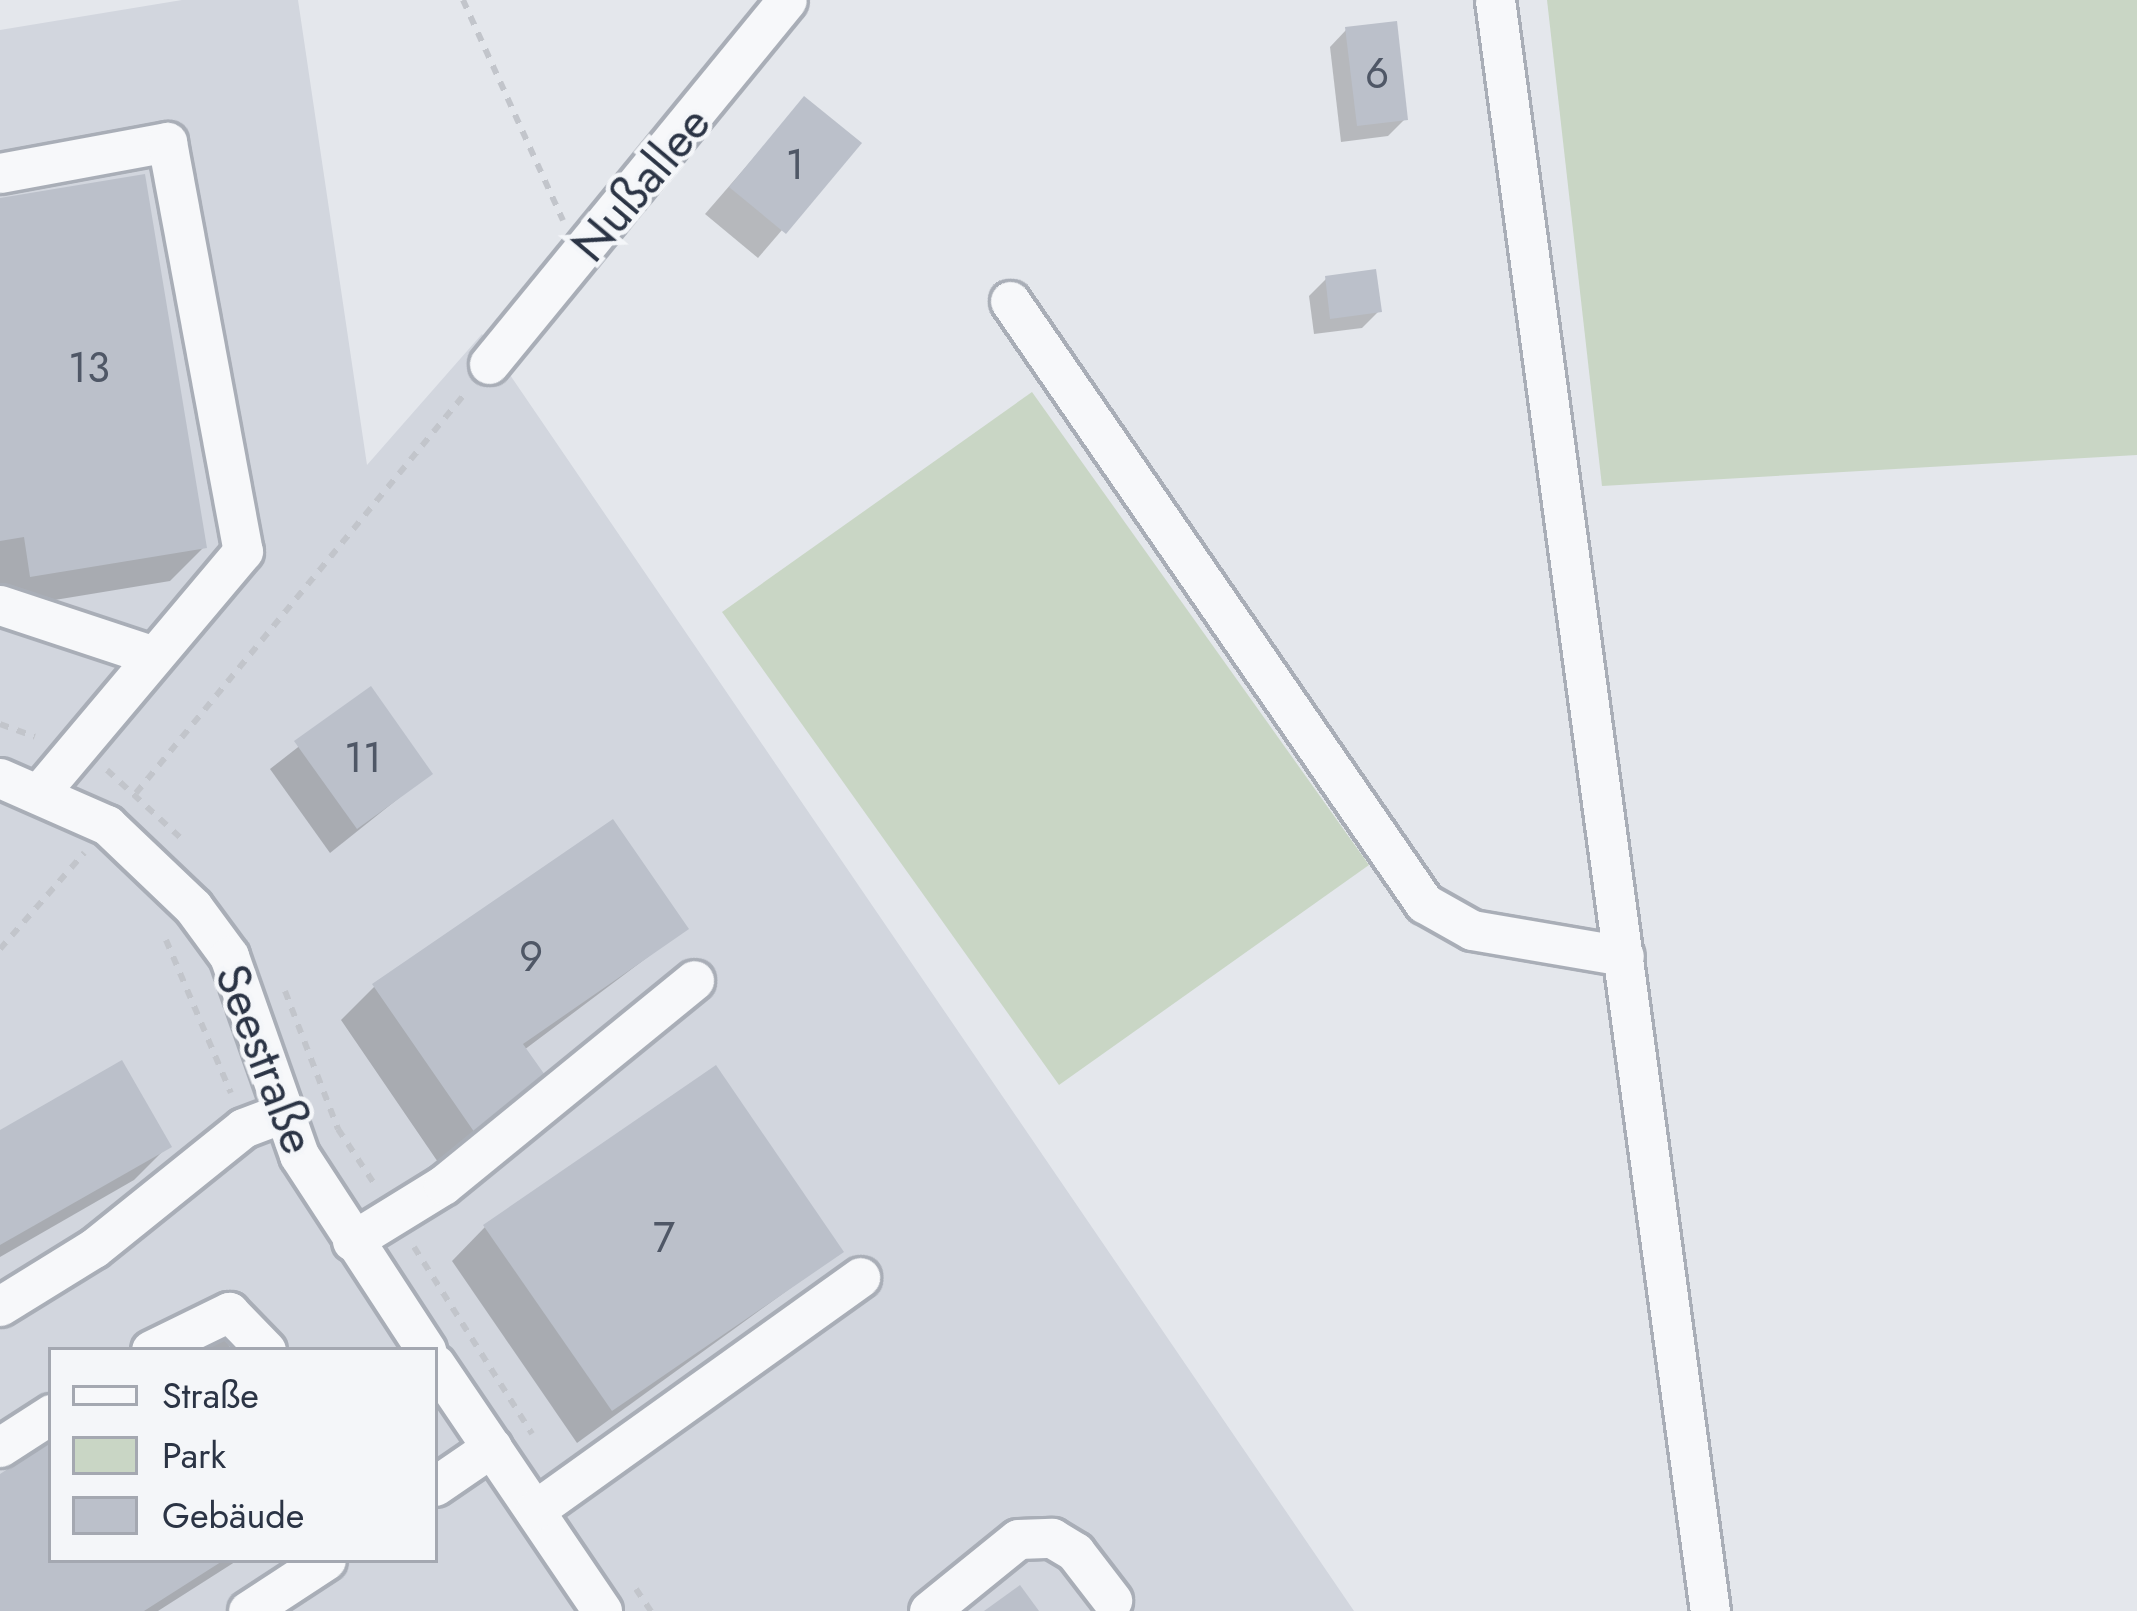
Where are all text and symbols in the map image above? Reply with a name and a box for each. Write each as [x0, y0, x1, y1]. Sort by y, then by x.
house number: 6 [1365, 49, 1389, 99]
street label: Nußallee [560, 95, 722, 273]
house number: 1 [786, 140, 804, 190]
house number: 13 [68, 343, 110, 393]
house number: 11 [344, 733, 382, 783]
house number: 9 [519, 932, 543, 982]
street label: Seestraße [203, 956, 327, 1162]
house number: 7 [653, 1213, 675, 1263]
legend [48, 1347, 438, 1563]
text: Straße [162, 1369, 259, 1421]
text: Park [162, 1429, 226, 1481]
text: Gebäude [162, 1489, 304, 1541]

